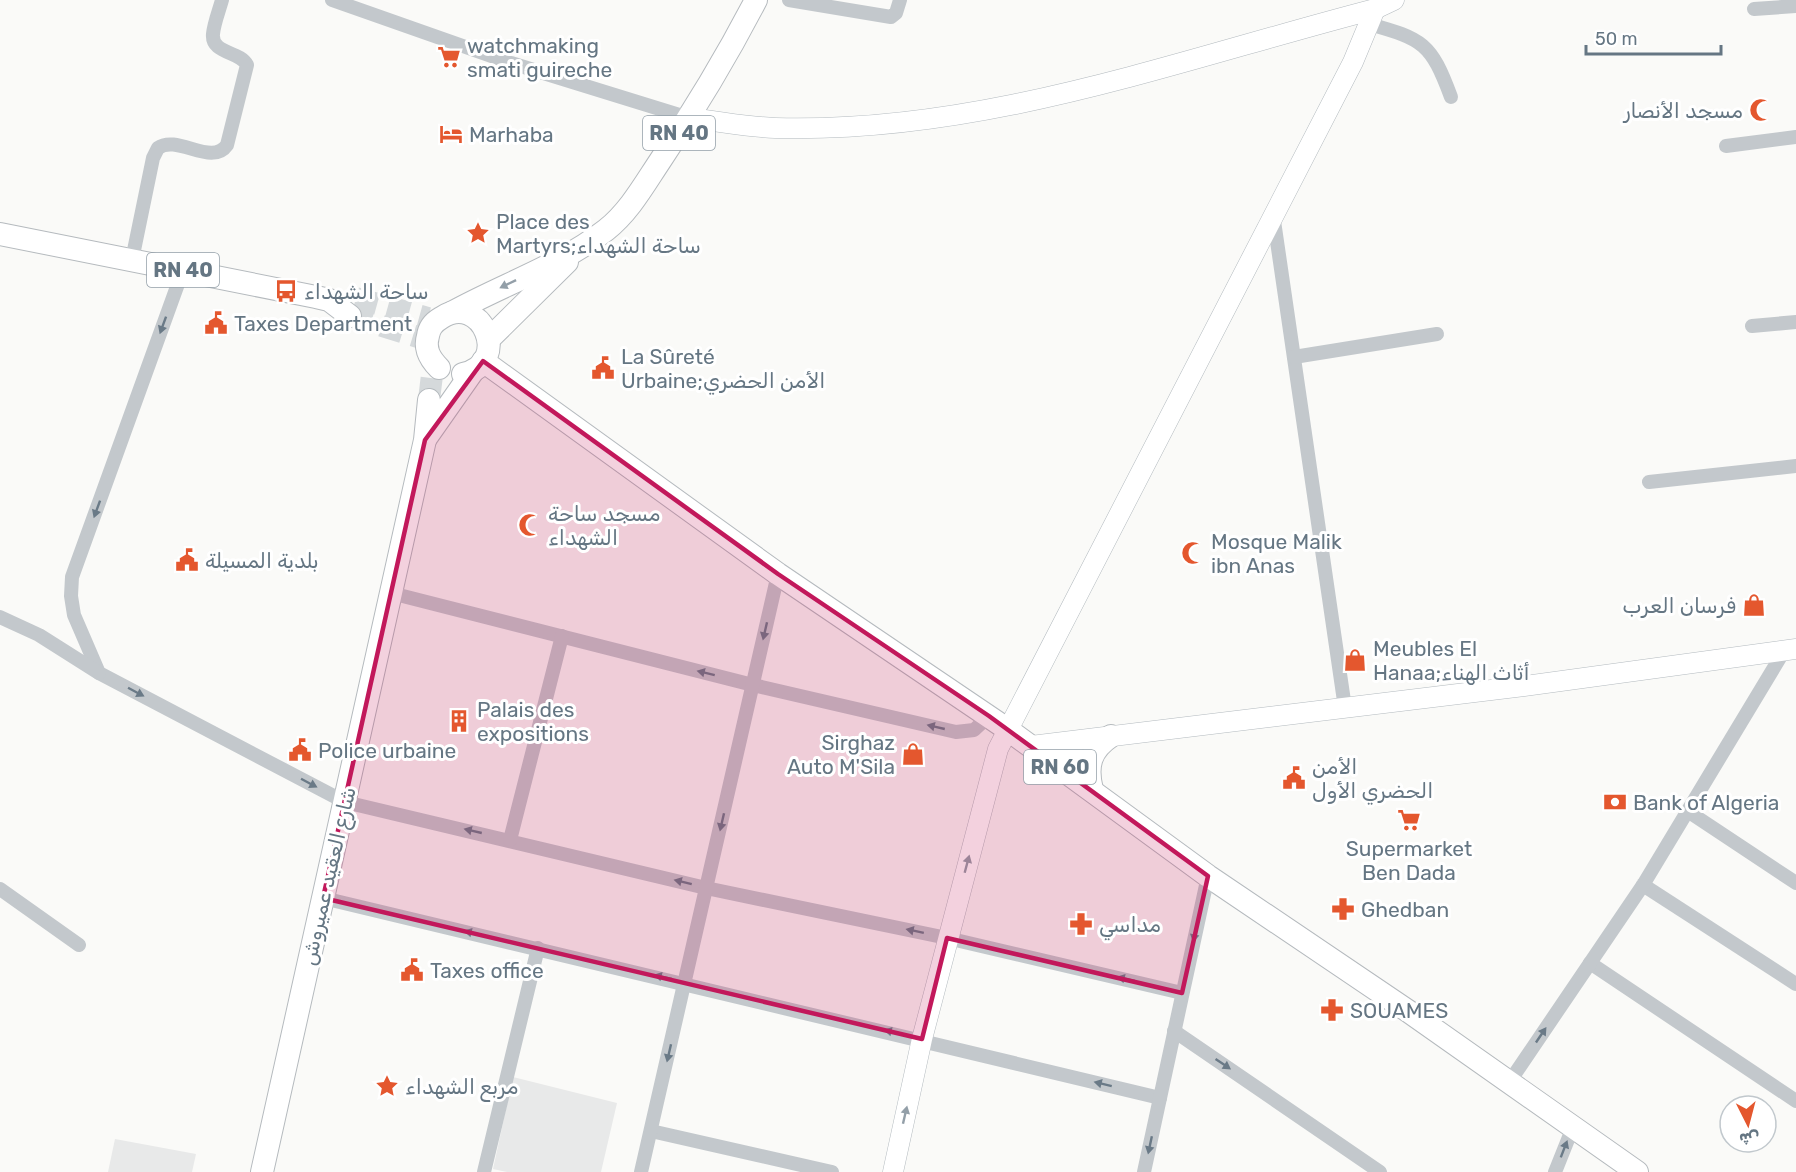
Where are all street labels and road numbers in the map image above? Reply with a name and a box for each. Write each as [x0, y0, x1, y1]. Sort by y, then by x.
road number: RN 40 [643, 116, 715, 150]
road number: RN 40 [147, 253, 219, 287]
road number: RN 60 [1024, 750, 1096, 784]
street label: شارع العقيد عميروش [295, 784, 363, 968]

